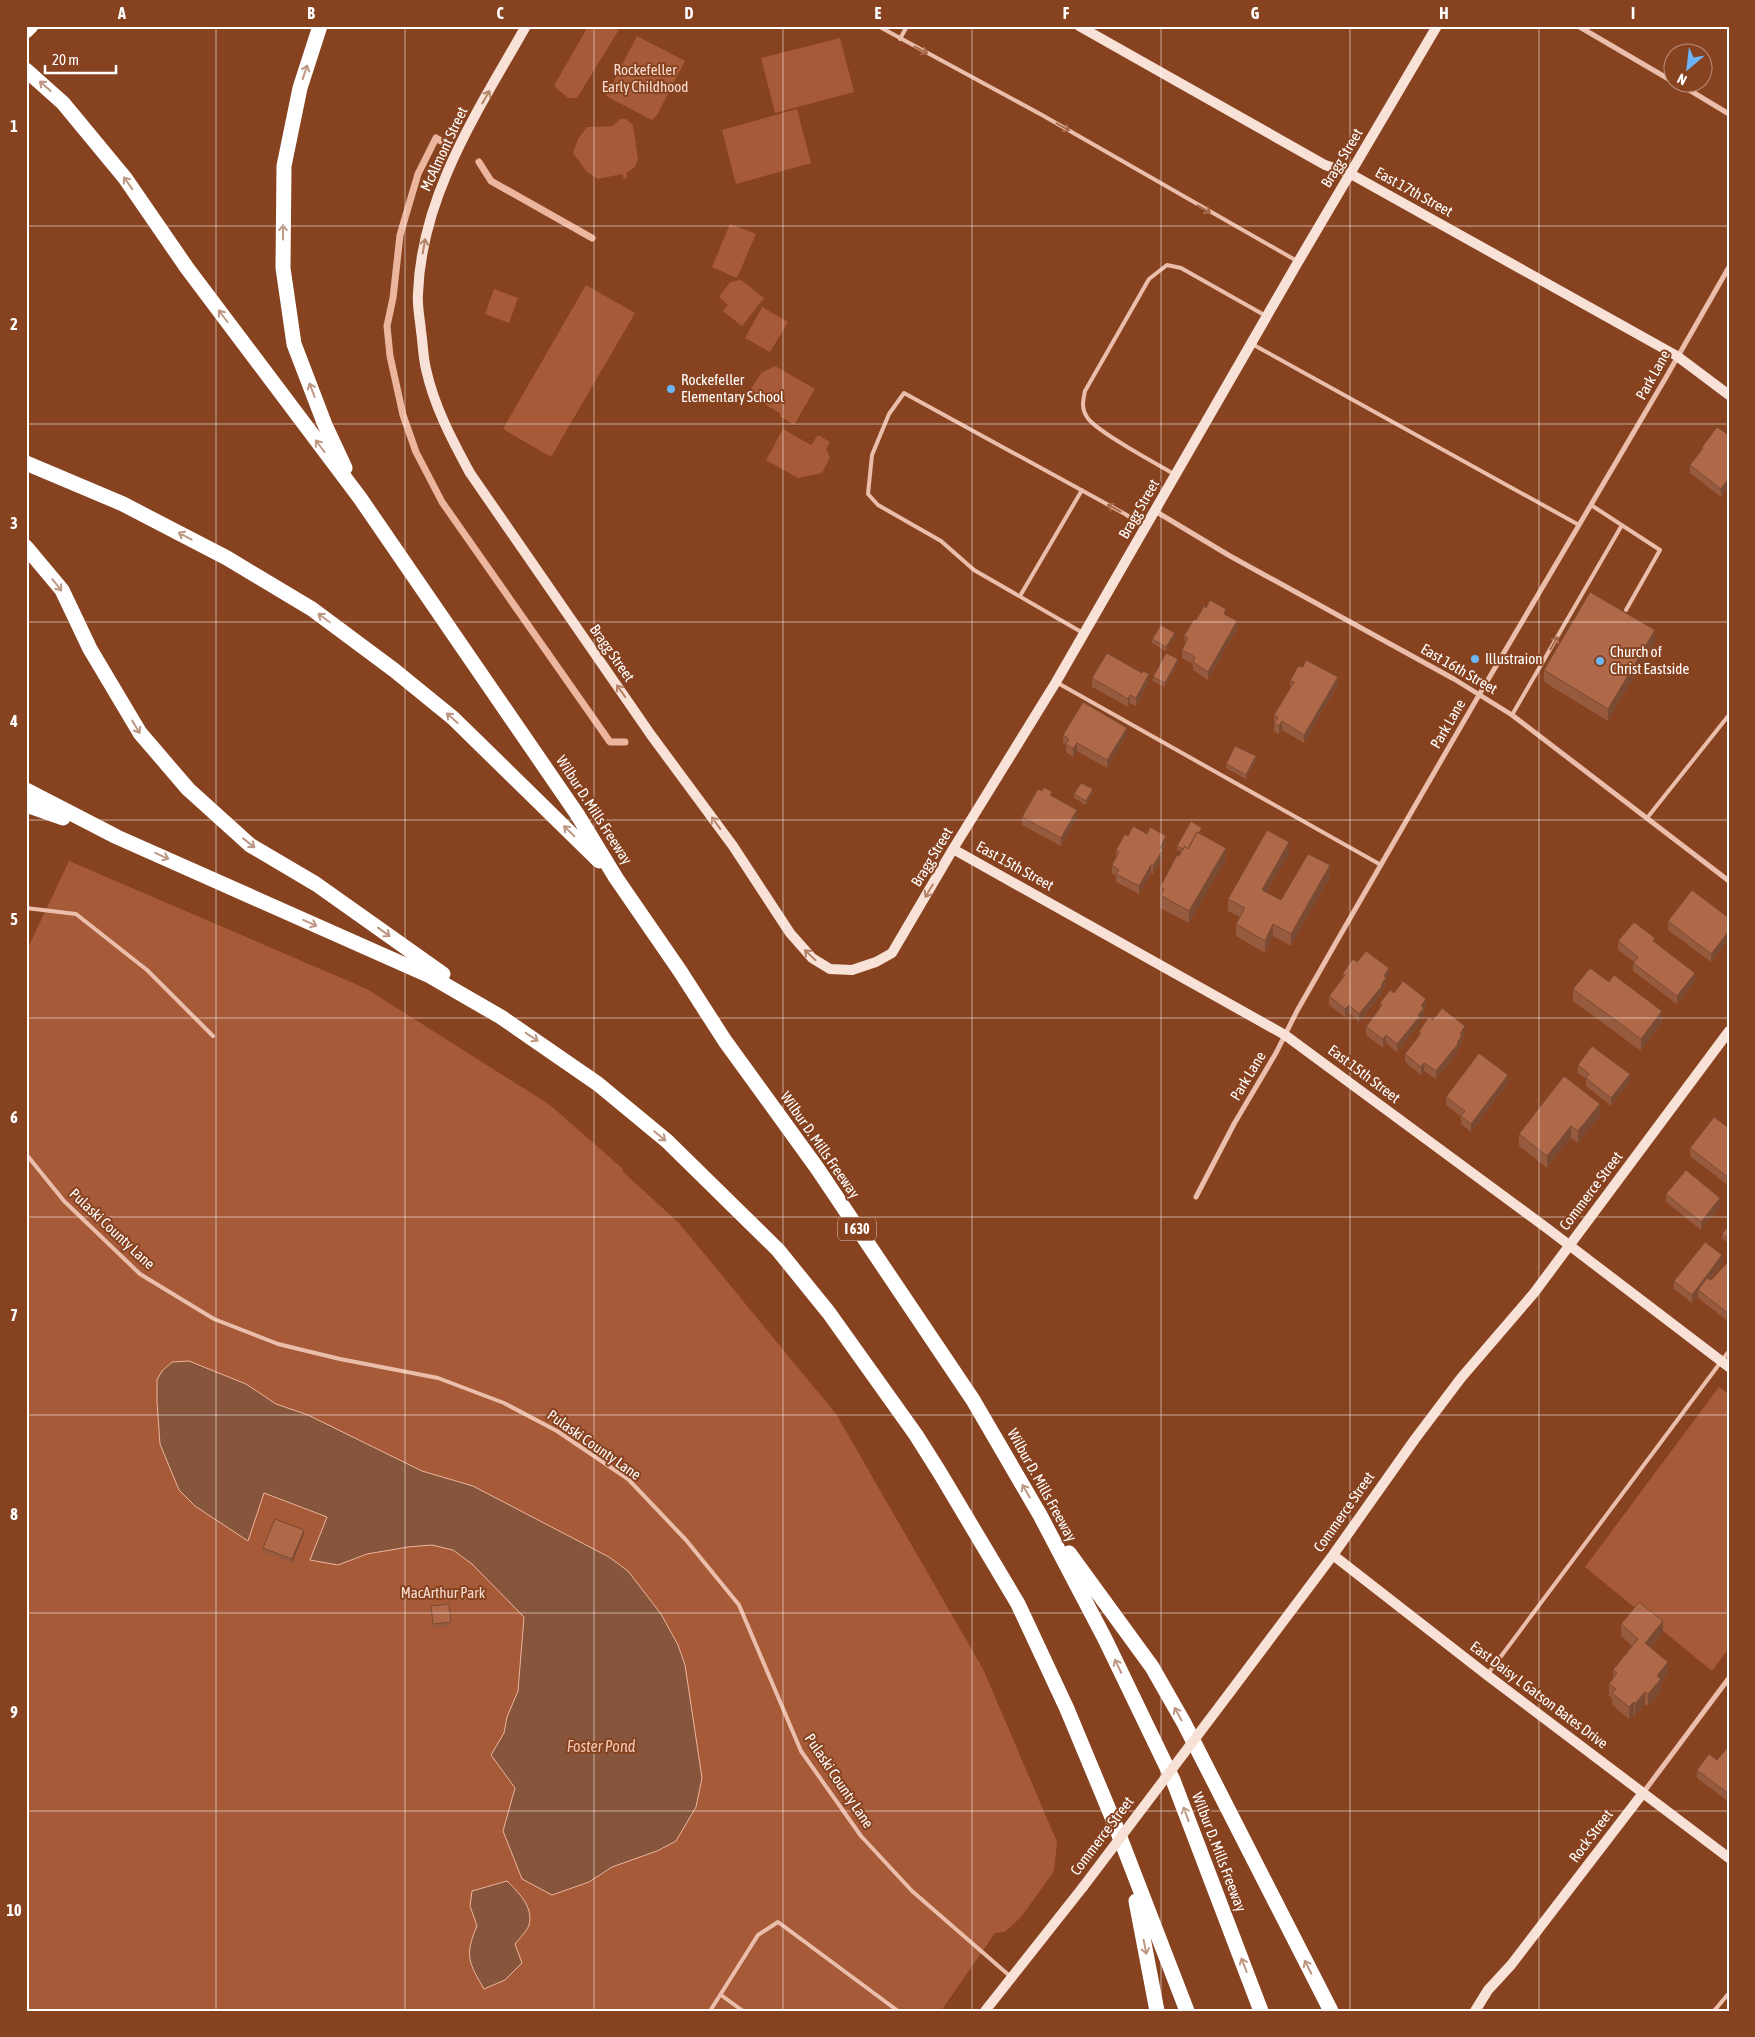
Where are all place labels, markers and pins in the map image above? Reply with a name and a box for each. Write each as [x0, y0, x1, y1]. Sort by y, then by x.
place label: Rockefeller Elementary School [681, 371, 784, 405]
marker: Rockefeller Elementary School [665, 383, 677, 395]
place label: Church of Christ Eastside [1610, 643, 1689, 677]
place label: Illustraion [1485, 650, 1543, 667]
marker: Illustraion [1469, 653, 1481, 665]
marker: Church of Christ Eastside [1594, 655, 1606, 667]

